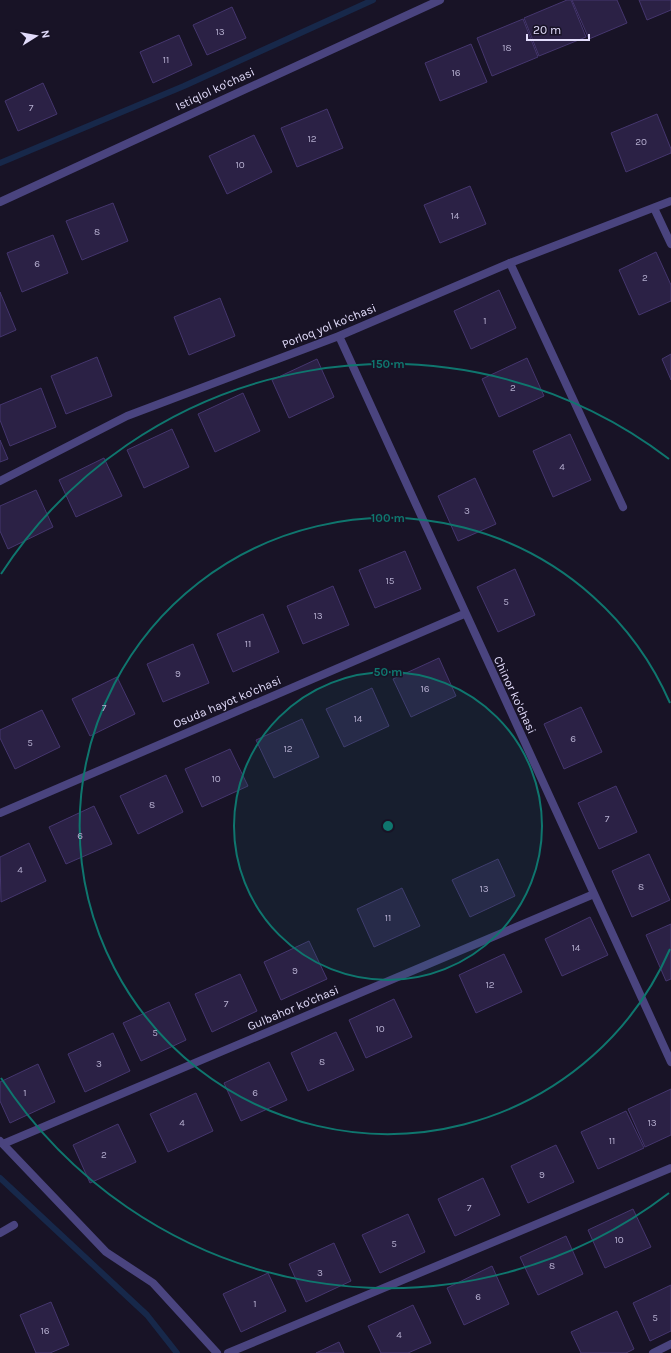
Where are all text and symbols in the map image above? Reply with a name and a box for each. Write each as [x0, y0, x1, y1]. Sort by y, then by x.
north arrow [16, 16, 56, 56]
scale bar [527, 16, 589, 42]
text: 20 m [533, 23, 561, 37]
house number: 13 [215, 26, 225, 38]
text: N [38, 29, 52, 39]
house number: 18 [502, 42, 512, 54]
house number: 11 [163, 54, 169, 66]
street label: Istiqlol ko'chasi [173, 65, 257, 113]
house number: 16 [451, 67, 461, 79]
house number: 7 [29, 102, 34, 114]
house number: 12 [307, 133, 317, 145]
house number: 20 [635, 136, 647, 148]
house number: 10 [235, 159, 245, 171]
house number: 14 [451, 210, 460, 222]
house number: 8 [94, 226, 100, 238]
house number: 6 [34, 258, 40, 270]
house number: 2 [642, 272, 648, 284]
street label: Porloq yol ko'chasi [280, 301, 378, 351]
house number: 1 [483, 315, 487, 327]
text: 150 m [371, 357, 405, 371]
house number: 2 [510, 382, 516, 394]
house number: 4 [559, 461, 565, 473]
house number: 3 [464, 505, 470, 517]
text: 100 m [371, 511, 405, 525]
house number: 15 [386, 575, 395, 587]
house number: 5 [503, 596, 509, 608]
house number: 13 [313, 610, 323, 622]
house number: 11 [245, 638, 251, 650]
street label: Chinor ko'chasi [491, 654, 539, 736]
text: 50 m [374, 665, 403, 679]
house number: 9 [175, 668, 181, 680]
street label: Osuda hayot ko'chasi [171, 673, 283, 731]
house number: 16 [420, 683, 430, 695]
house number: 7 [102, 702, 107, 714]
house number: 14 [354, 713, 363, 725]
house number: 6 [570, 733, 576, 745]
house number: 5 [27, 737, 33, 749]
house number: 12 [283, 743, 293, 755]
house number: 10 [211, 773, 221, 785]
house number: 8 [149, 799, 155, 811]
house number: 7 [605, 813, 610, 825]
centre of rings [381, 819, 395, 833]
house number: 6 [77, 830, 83, 842]
house number: 4 [17, 864, 23, 876]
house number: 8 [638, 881, 644, 893]
house number: 13 [479, 883, 489, 895]
house number: 11 [385, 912, 391, 924]
house number: 14 [572, 942, 581, 954]
house number: 9 [292, 965, 298, 977]
house number: 12 [485, 979, 495, 991]
street label: Gulbahor ko'chasi [245, 982, 341, 1034]
house number: 7 [224, 998, 229, 1010]
house number: 10 [375, 1023, 385, 1035]
house number: 5 [152, 1027, 158, 1039]
house number: 8 [319, 1056, 325, 1068]
house number: 3 [96, 1058, 102, 1070]
house number: 1 [23, 1087, 27, 1099]
house number: 6 [252, 1087, 258, 1099]
house number: 4 [179, 1117, 185, 1129]
house number: 13 [647, 1117, 657, 1129]
house number: 11 [609, 1135, 615, 1147]
house number: 2 [101, 1149, 107, 1161]
house number: 9 [539, 1169, 545, 1181]
house number: 7 [467, 1202, 472, 1214]
house number: 10 [614, 1234, 624, 1246]
house number: 5 [391, 1238, 397, 1250]
house number: 8 [549, 1260, 555, 1272]
house number: 3 [317, 1267, 323, 1279]
house number: 6 [475, 1291, 481, 1303]
house number: 1 [253, 1298, 257, 1310]
house number: 5 [652, 1312, 658, 1324]
house number: 16 [40, 1325, 50, 1337]
house number: 4 [396, 1329, 402, 1341]

